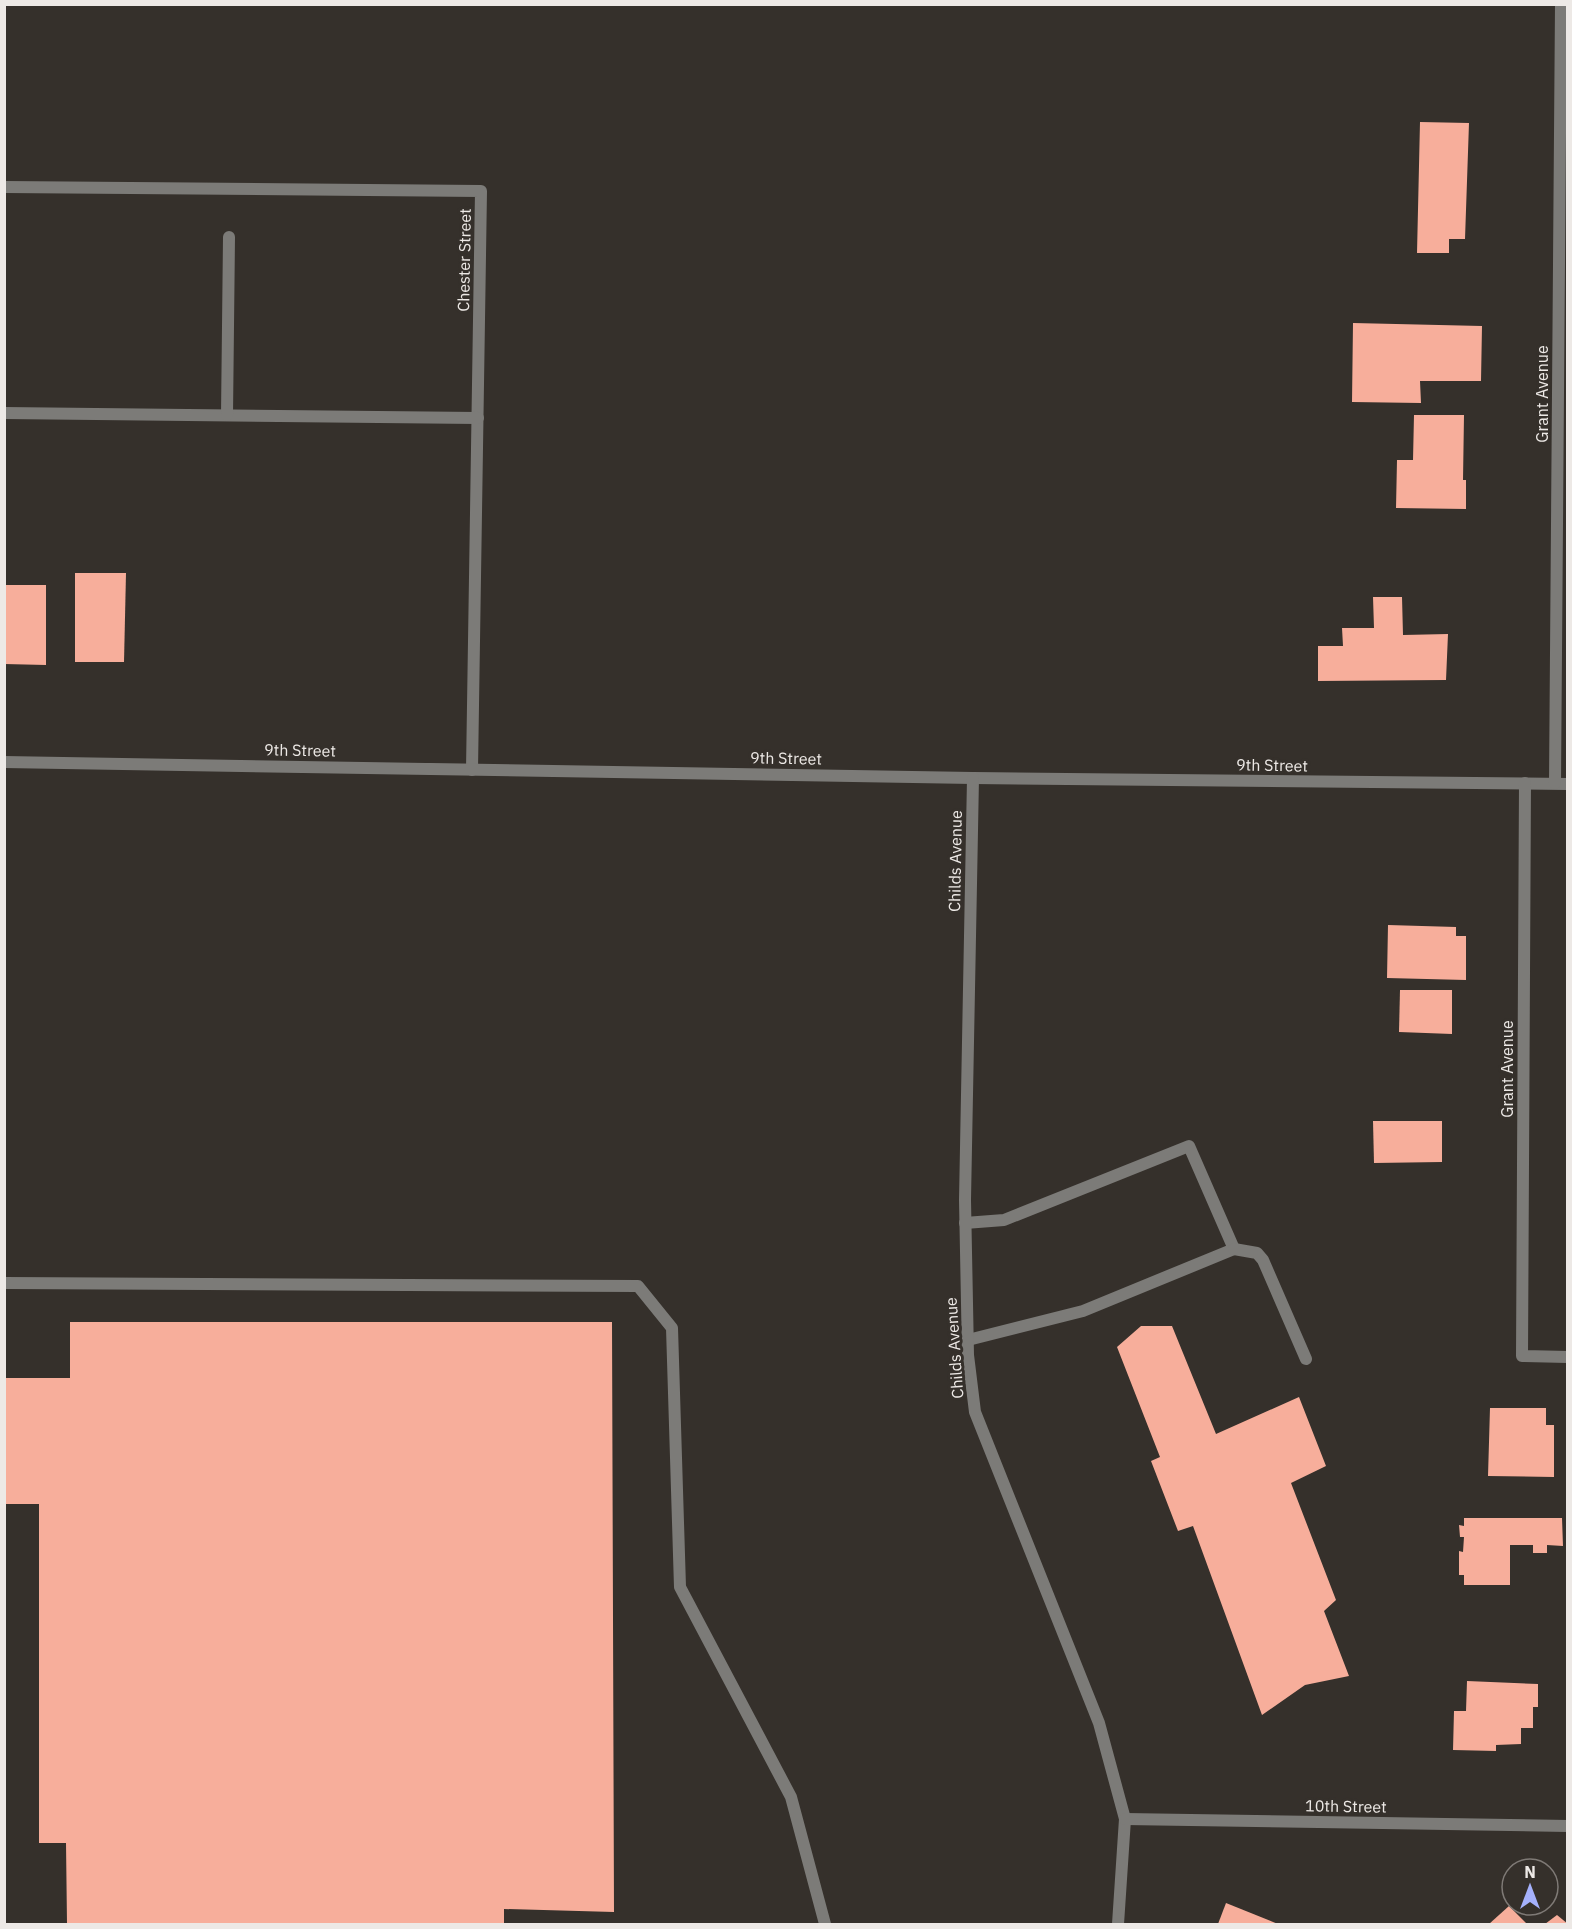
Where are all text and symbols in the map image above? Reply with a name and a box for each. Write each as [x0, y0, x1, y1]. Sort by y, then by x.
street label: Chester Street [453, 208, 475, 312]
street label: Grant Avenue [1532, 345, 1552, 443]
street label: 9th Street [264, 739, 336, 761]
street label: 9th Street [750, 747, 822, 769]
street label: 9th Street [1236, 754, 1308, 776]
street label: Childs Avenue [944, 810, 966, 912]
street label: Grant Avenue [1497, 1020, 1517, 1118]
street label: Childs Avenue [940, 1296, 968, 1399]
street label: 10th Street [1305, 1795, 1387, 1817]
north arrow [1500, 1857, 1560, 1917]
text: N [1524, 1862, 1536, 1882]

